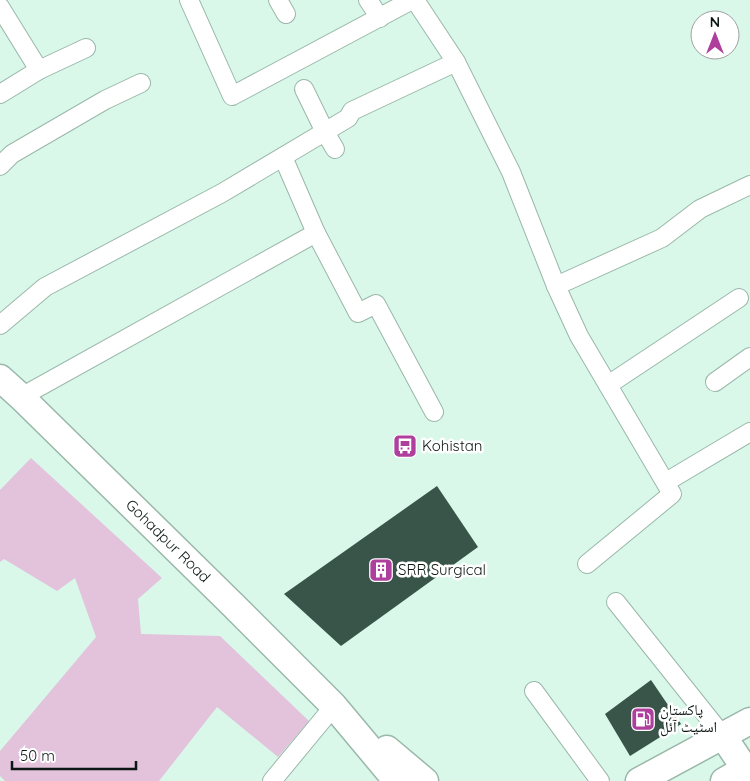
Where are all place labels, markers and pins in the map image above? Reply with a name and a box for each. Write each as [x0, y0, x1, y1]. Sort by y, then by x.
bus stop icon: Kohistan [392, 433, 418, 459]
place label: Kohistan [422, 436, 482, 455]
building icon: SRR Surgical [368, 557, 394, 583]
place label: SRR Surgical [398, 560, 486, 579]
place label: پاکستان اسٹیٹ آئل [660, 700, 717, 737]
fuel station icon: پاکستان اسٹیٹ آئل [630, 706, 656, 732]

